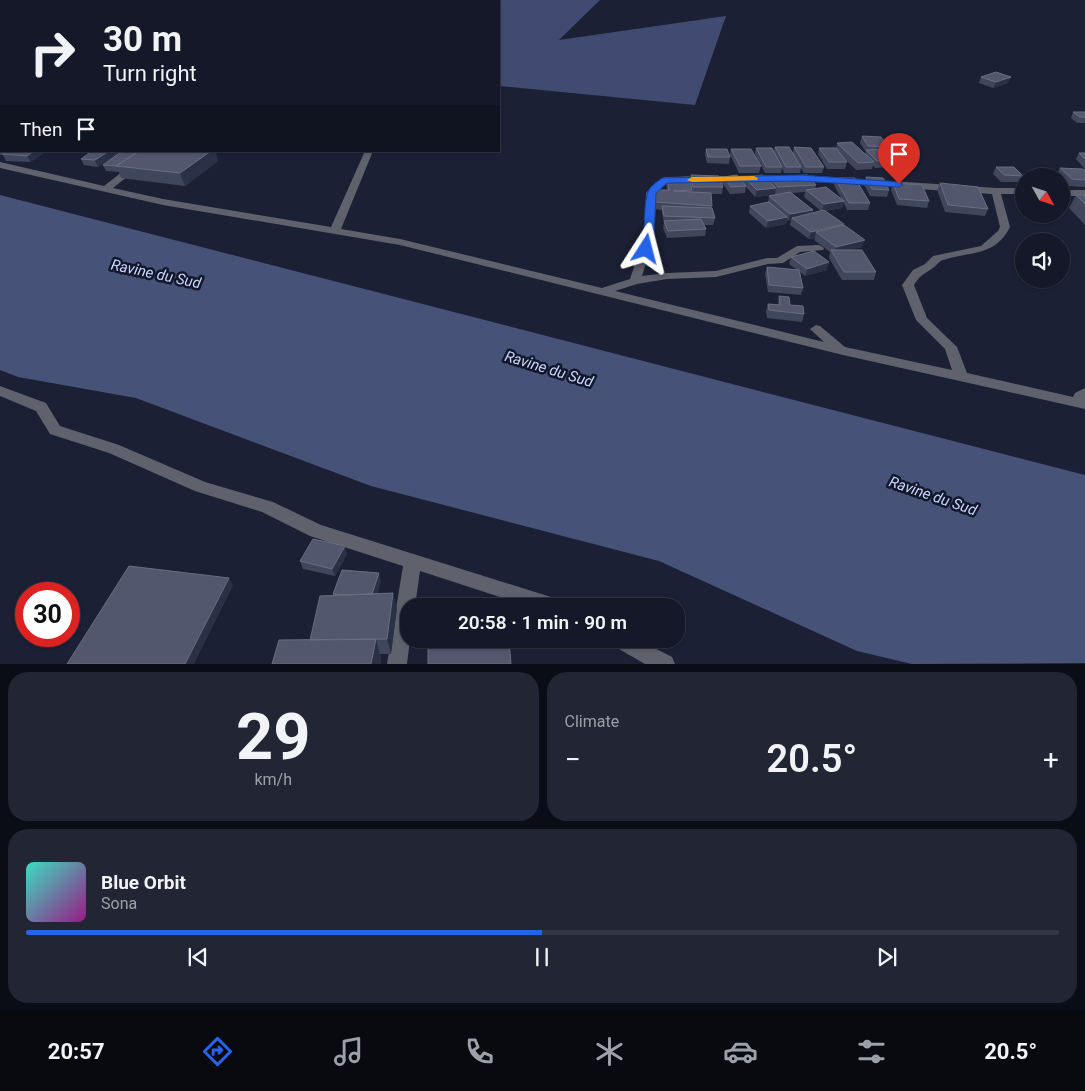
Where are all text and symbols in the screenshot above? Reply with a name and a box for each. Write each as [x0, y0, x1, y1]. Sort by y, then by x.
text: 30 m [103, 19, 182, 60]
icon: right [20, 20, 85, 85]
text: Turn right [103, 61, 197, 86]
icon: arrive [72, 115, 100, 143]
text: Then [20, 118, 62, 141]
pin [878, 133, 920, 184]
icon: arrive [885, 140, 913, 168]
north arrow [1015, 168, 1070, 222]
map controls [1015, 168, 1070, 288]
position arrow [619, 222, 671, 274]
button: sound [1015, 233, 1070, 288]
water label: Ravine du Sud [109, 256, 203, 292]
water label: Ravine du Sud [503, 347, 596, 391]
water label: Ravine du Sud [887, 473, 980, 520]
speed limit sign: 30 [15, 582, 80, 647]
text: 20:58 · 1 min · 90 m [458, 611, 627, 634]
text: 29 [236, 699, 311, 775]
text: Climate [565, 712, 619, 731]
text: 20.5° [767, 737, 857, 781]
text: − [565, 743, 581, 776]
text: + [1043, 743, 1059, 776]
text: km/h [254, 770, 292, 789]
text: Blue Orbit [101, 871, 186, 894]
text: Sona [101, 894, 137, 913]
icon: previous [184, 943, 212, 971]
icon: pause [528, 943, 556, 971]
icon: next [873, 943, 901, 971]
icon: directions [200, 1034, 235, 1069]
icon: music [331, 1034, 366, 1069]
icon: phone [462, 1034, 497, 1069]
icon: climate [592, 1034, 627, 1069]
icon: car [723, 1034, 758, 1069]
icon: filters [854, 1034, 889, 1069]
text: 20:57 [48, 1039, 105, 1064]
text: 20.5° [984, 1039, 1037, 1064]

